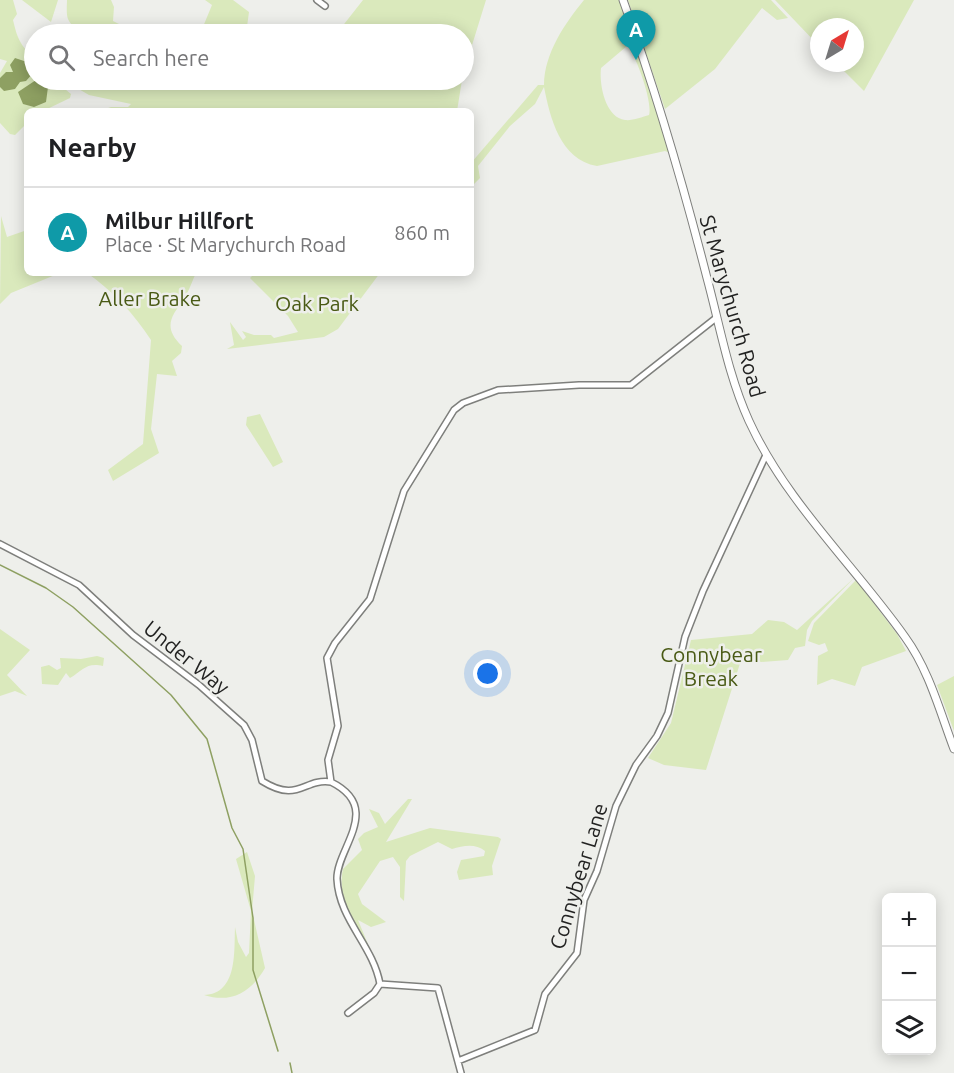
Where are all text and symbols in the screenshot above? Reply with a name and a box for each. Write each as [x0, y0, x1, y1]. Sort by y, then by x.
pin: A [616, 10, 656, 60]
north arrow [810, 18, 864, 72]
search box [24, 24, 474, 90]
icon: search [45, 41, 78, 74]
text: Search here [93, 45, 209, 70]
text: Nearby [48, 133, 136, 162]
text: Milbur Hillfort [105, 208, 254, 233]
street label: St Marychurch Road [696, 212, 770, 400]
text: A [60, 221, 75, 244]
text: 860 m [394, 221, 450, 244]
text: Place · St Marychurch Road [105, 233, 346, 256]
park label: Aller Brake [99, 286, 201, 310]
park label: Oak Park [275, 291, 360, 315]
street label: Under Way [139, 615, 235, 699]
park label: Connybear Break [660, 642, 762, 690]
your location [473, 659, 502, 688]
street label: Connybear Lane [544, 800, 612, 952]
map controls [882, 893, 936, 1055]
button: + [882, 893, 936, 947]
button: − [882, 947, 936, 1001]
button: layers [882, 1001, 936, 1055]

